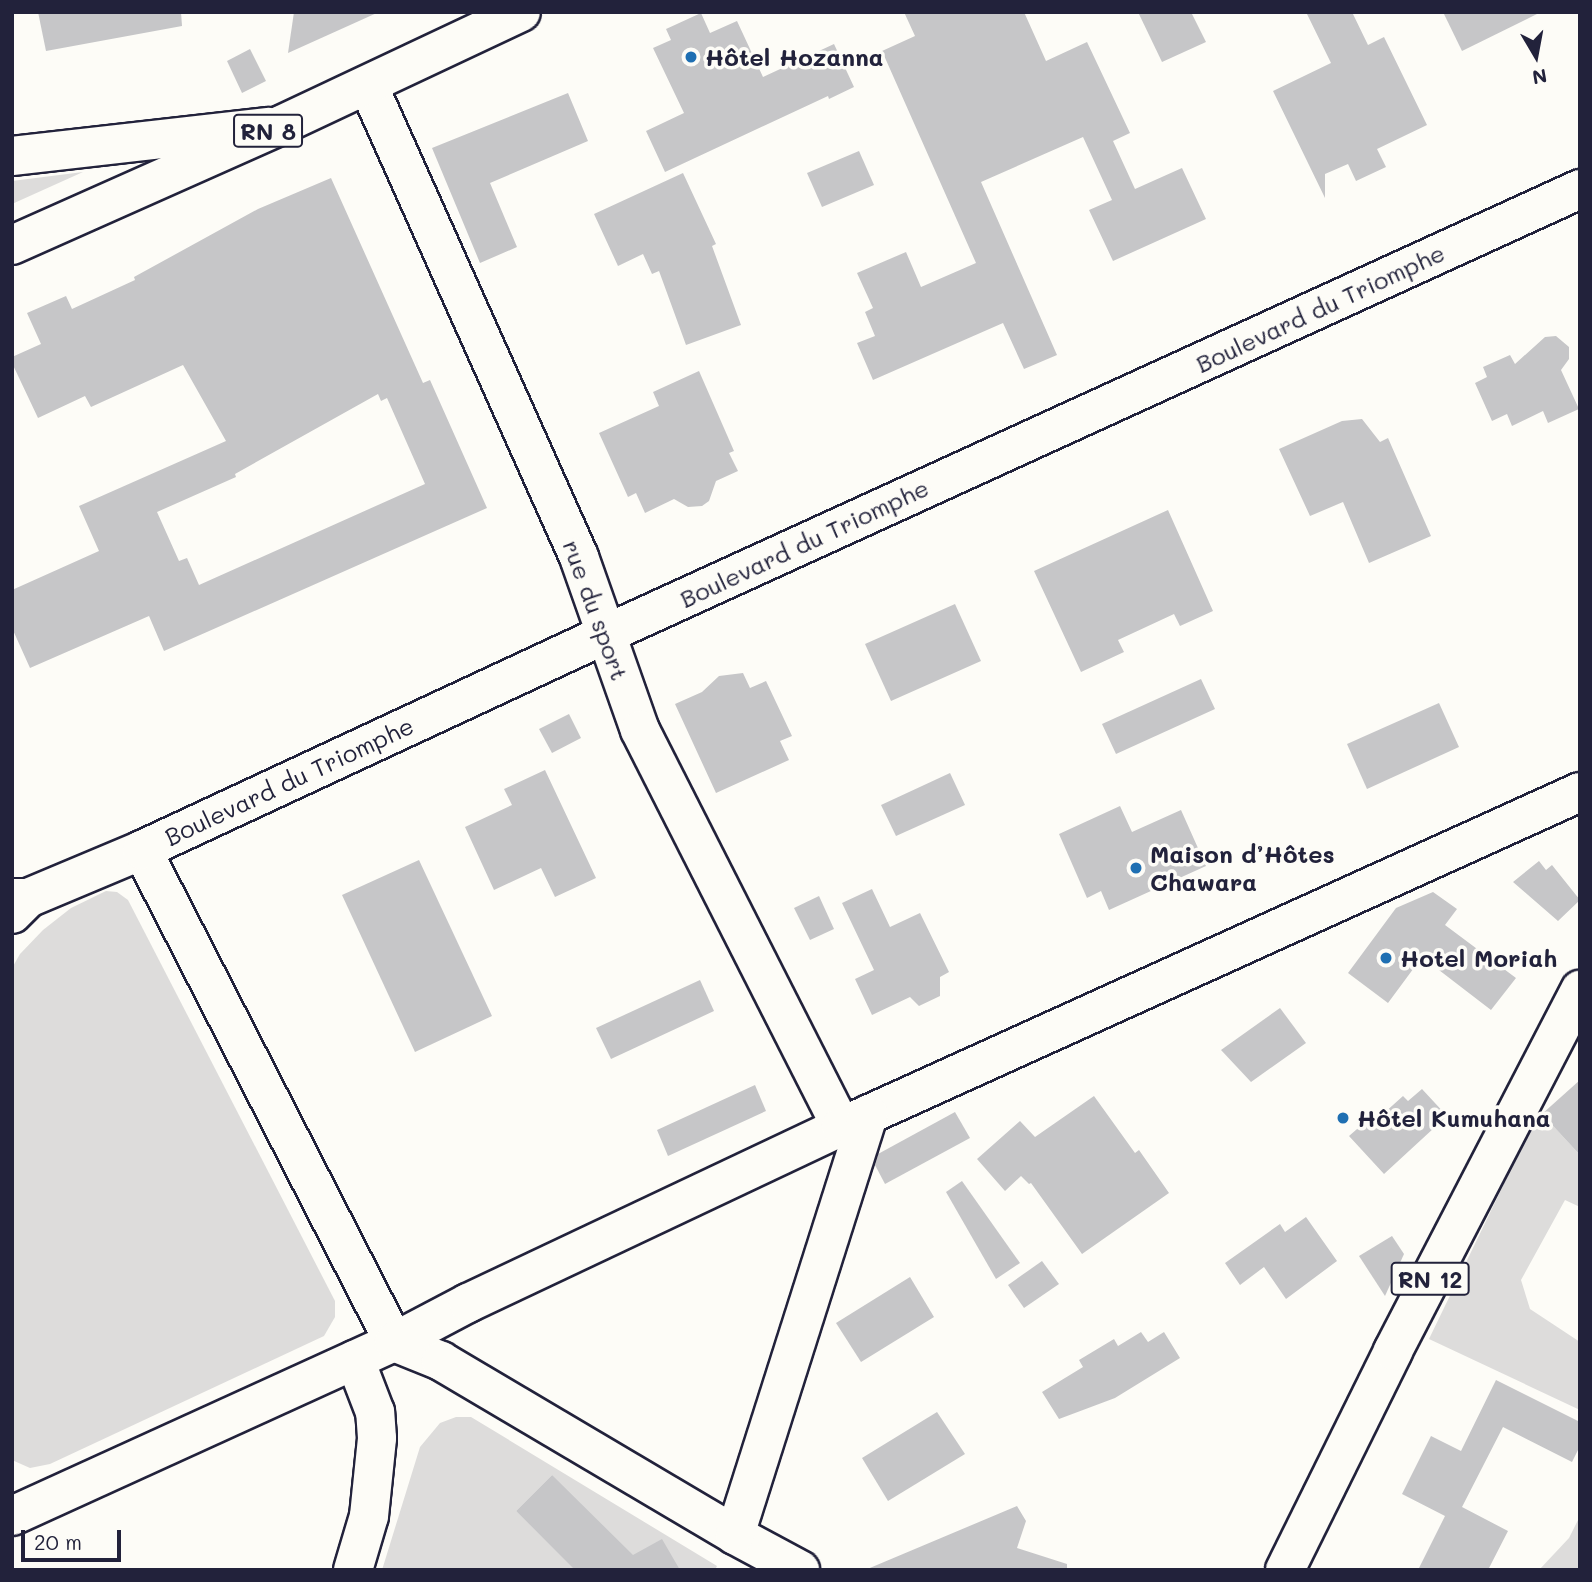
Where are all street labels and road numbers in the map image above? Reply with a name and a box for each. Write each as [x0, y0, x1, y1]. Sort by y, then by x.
road number: RN 8 [233, 112, 303, 150]
street label: Boulevard du Triomphe [1191, 238, 1449, 378]
street label: Boulevard du Triomphe [675, 473, 933, 613]
street label: rue du sport [557, 536, 635, 684]
street label: Boulevard du Triomphe [160, 711, 418, 851]
road number: RN 12 [1390, 1260, 1470, 1298]

